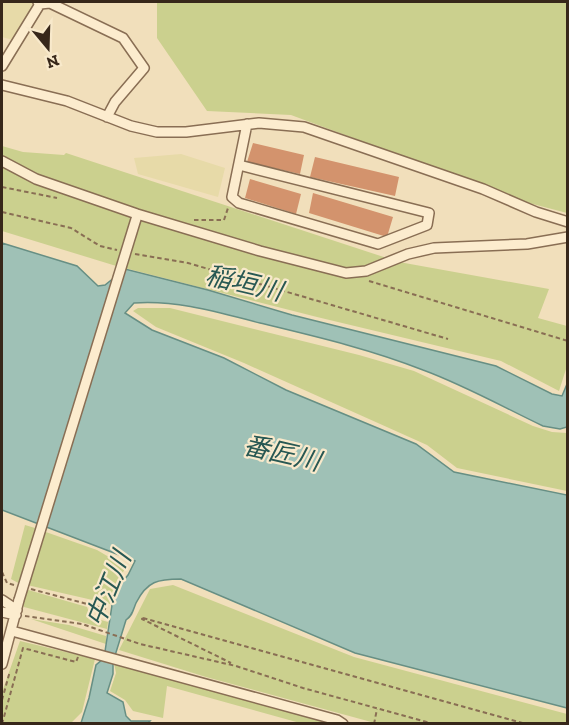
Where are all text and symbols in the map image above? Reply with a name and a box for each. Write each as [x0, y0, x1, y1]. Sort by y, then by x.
north arrow [18, 18, 78, 78]
text: N [44, 51, 62, 73]
water label: 稲垣川 [202, 259, 289, 308]
water label: 番匠川 [240, 429, 327, 478]
water label: 中江川 [79, 544, 139, 631]

